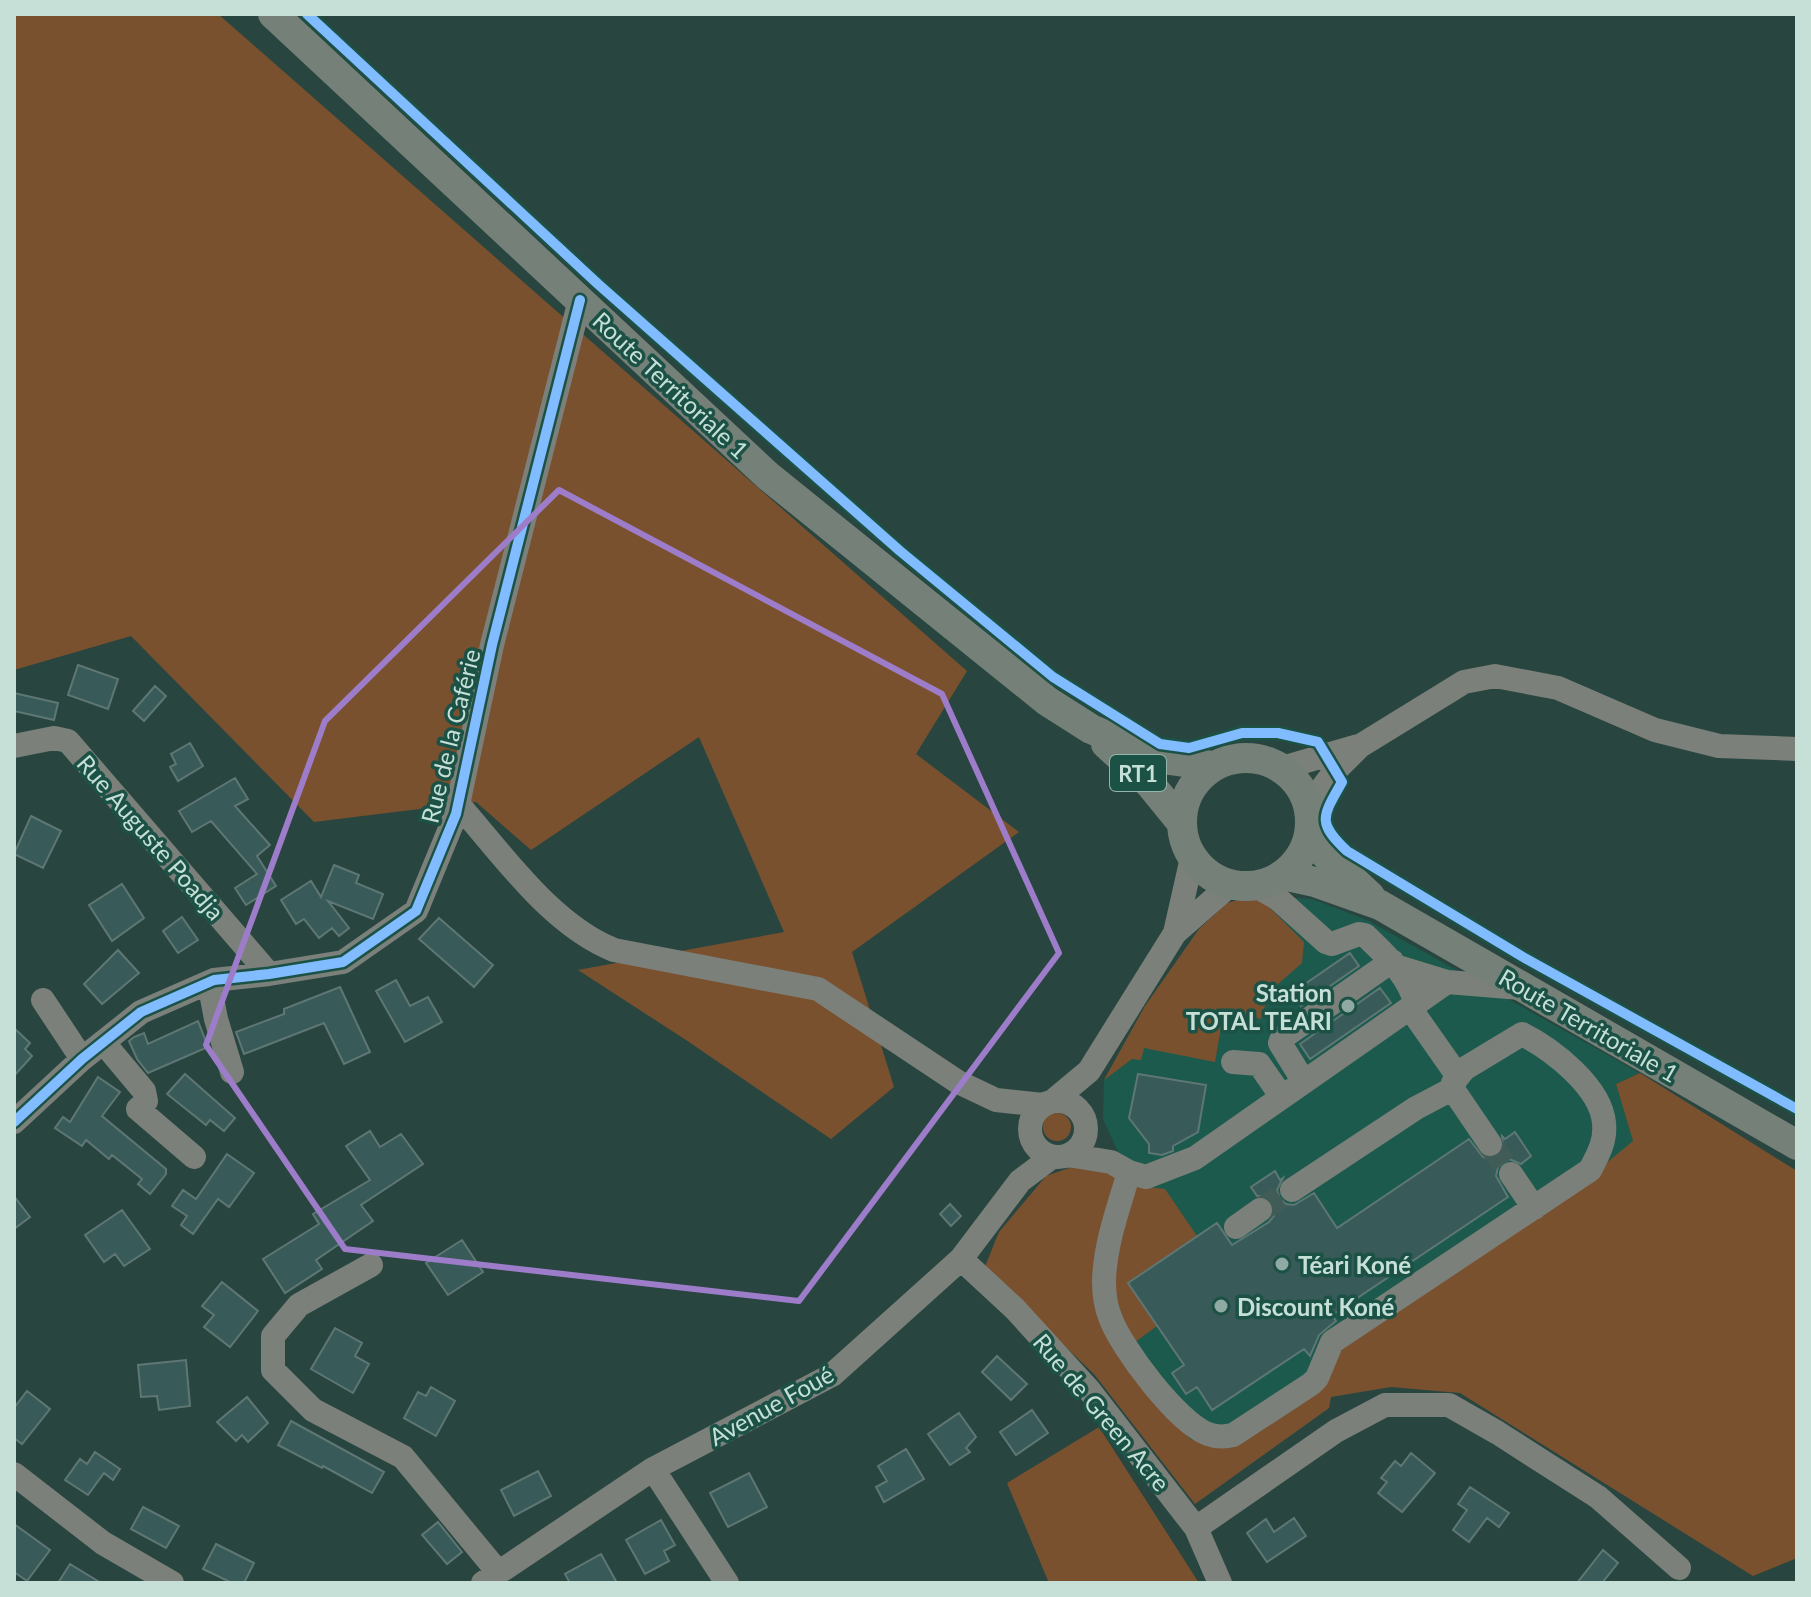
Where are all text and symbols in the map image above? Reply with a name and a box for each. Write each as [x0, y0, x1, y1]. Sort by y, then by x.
street label: Route Territoriale 1 [587, 306, 755, 464]
street label: Rue de la Caférie [414, 646, 486, 826]
street label: Rue Auguste Poadja [71, 748, 231, 926]
road number: RT1 [1110, 755, 1166, 791]
street label: Route Territoriale 1 [1494, 962, 1684, 1088]
place label: Station TOTAL TEARI [1186, 978, 1332, 1035]
marker: Station TOTAL TEARI [1339, 997, 1357, 1015]
place label: Téari Koné [1298, 1250, 1411, 1279]
marker: Téari Koné [1273, 1255, 1291, 1273]
place label: Discount Koné [1237, 1292, 1394, 1321]
marker: Discount Koné [1212, 1297, 1230, 1315]
street label: Rue de Green Acre [1028, 1327, 1176, 1497]
street label: Avenue Foué [704, 1359, 838, 1451]

